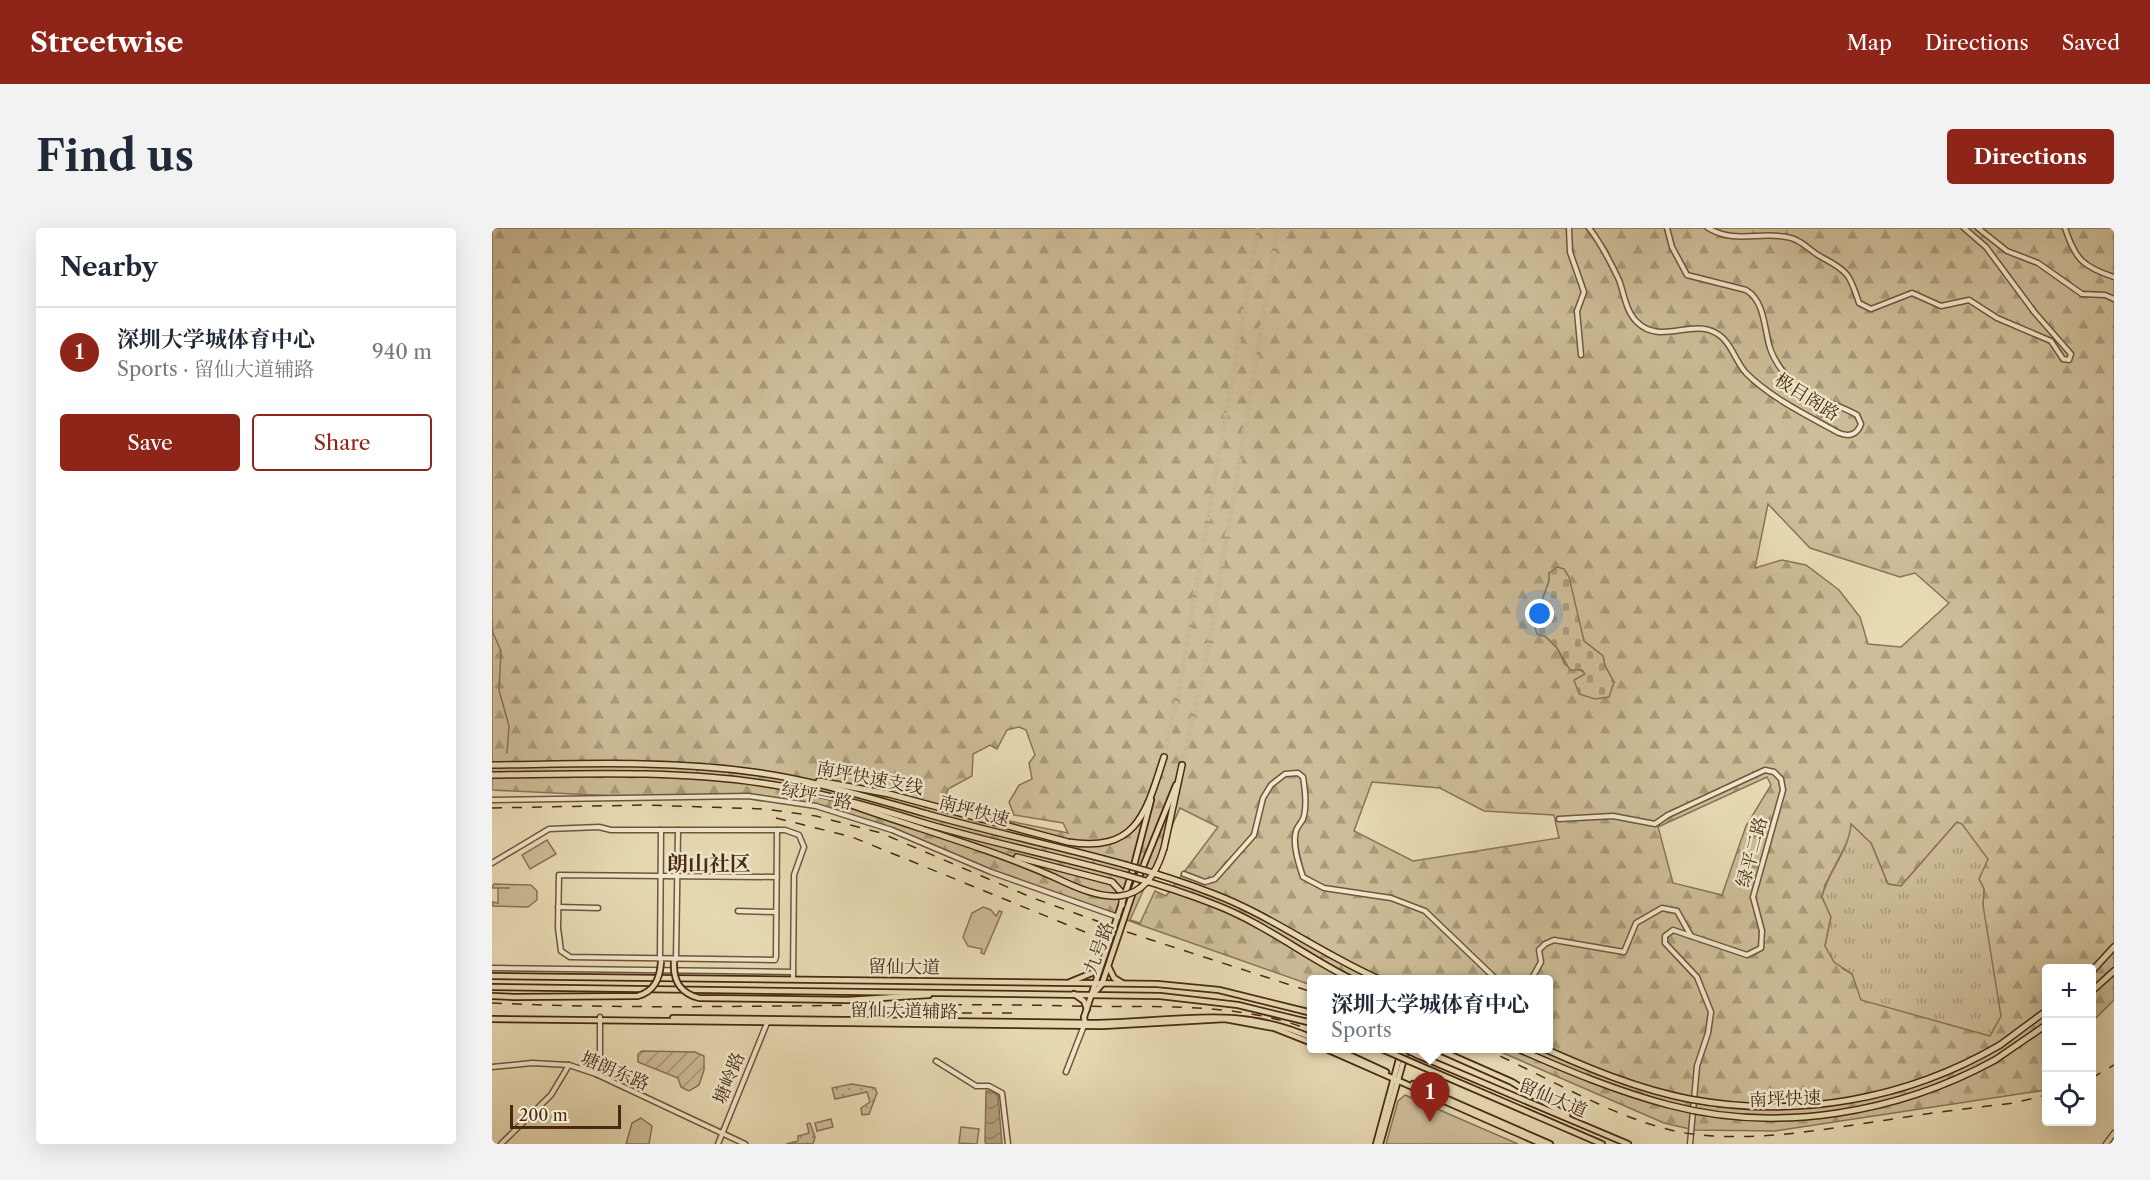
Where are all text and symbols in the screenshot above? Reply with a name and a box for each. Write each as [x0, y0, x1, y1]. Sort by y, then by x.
text: Streetwise [30, 25, 184, 59]
text: Map [1847, 30, 1892, 55]
text: Directions [1925, 30, 2029, 55]
text: Saved [2062, 30, 2120, 55]
button: Directions [1947, 129, 2114, 184]
text: Find us [36, 130, 194, 182]
text: Nearby [60, 251, 158, 283]
text: 深圳大学城体育中心 [117, 326, 315, 353]
text: 1 [75, 340, 84, 364]
text: 940 m [372, 340, 432, 364]
text: Sports · 留仙大道辅路 [117, 357, 314, 381]
street label: 极目阁路 [1771, 369, 1843, 425]
button: Save [60, 414, 240, 471]
button: Share [252, 414, 432, 471]
your location [1525, 599, 1554, 628]
street label: 南坪快速支线 [815, 757, 925, 799]
street label: 绿坪一路 [779, 778, 855, 814]
street label: 南坪快速 [936, 791, 1012, 831]
street label: 绿平二路 [1732, 814, 1772, 890]
district label: 朗山社区 [667, 851, 751, 876]
street label: 九号路 [1079, 919, 1119, 977]
street label: 留仙大道 [868, 955, 940, 979]
map controls [2042, 964, 2096, 1126]
button: + [2042, 964, 2096, 1018]
popup [1307, 975, 1553, 1053]
text: 深圳大学城体育中心 [1331, 991, 1529, 1018]
street label: 留仙大道辅路 [850, 999, 958, 1023]
text: Sports [1331, 1018, 1392, 1042]
button: − [2042, 1018, 2096, 1072]
street label: 塘朗东路 [578, 1047, 652, 1095]
street label: 塘岭路 [709, 1049, 749, 1107]
pin: 1 [1410, 1072, 1450, 1122]
button: locate [2042, 1072, 2096, 1126]
street label: 留仙大道 [1516, 1074, 1590, 1122]
street label: 南坪快速 [1749, 1087, 1821, 1111]
scale bar [510, 1102, 621, 1130]
text: 200 m [519, 1105, 568, 1125]

